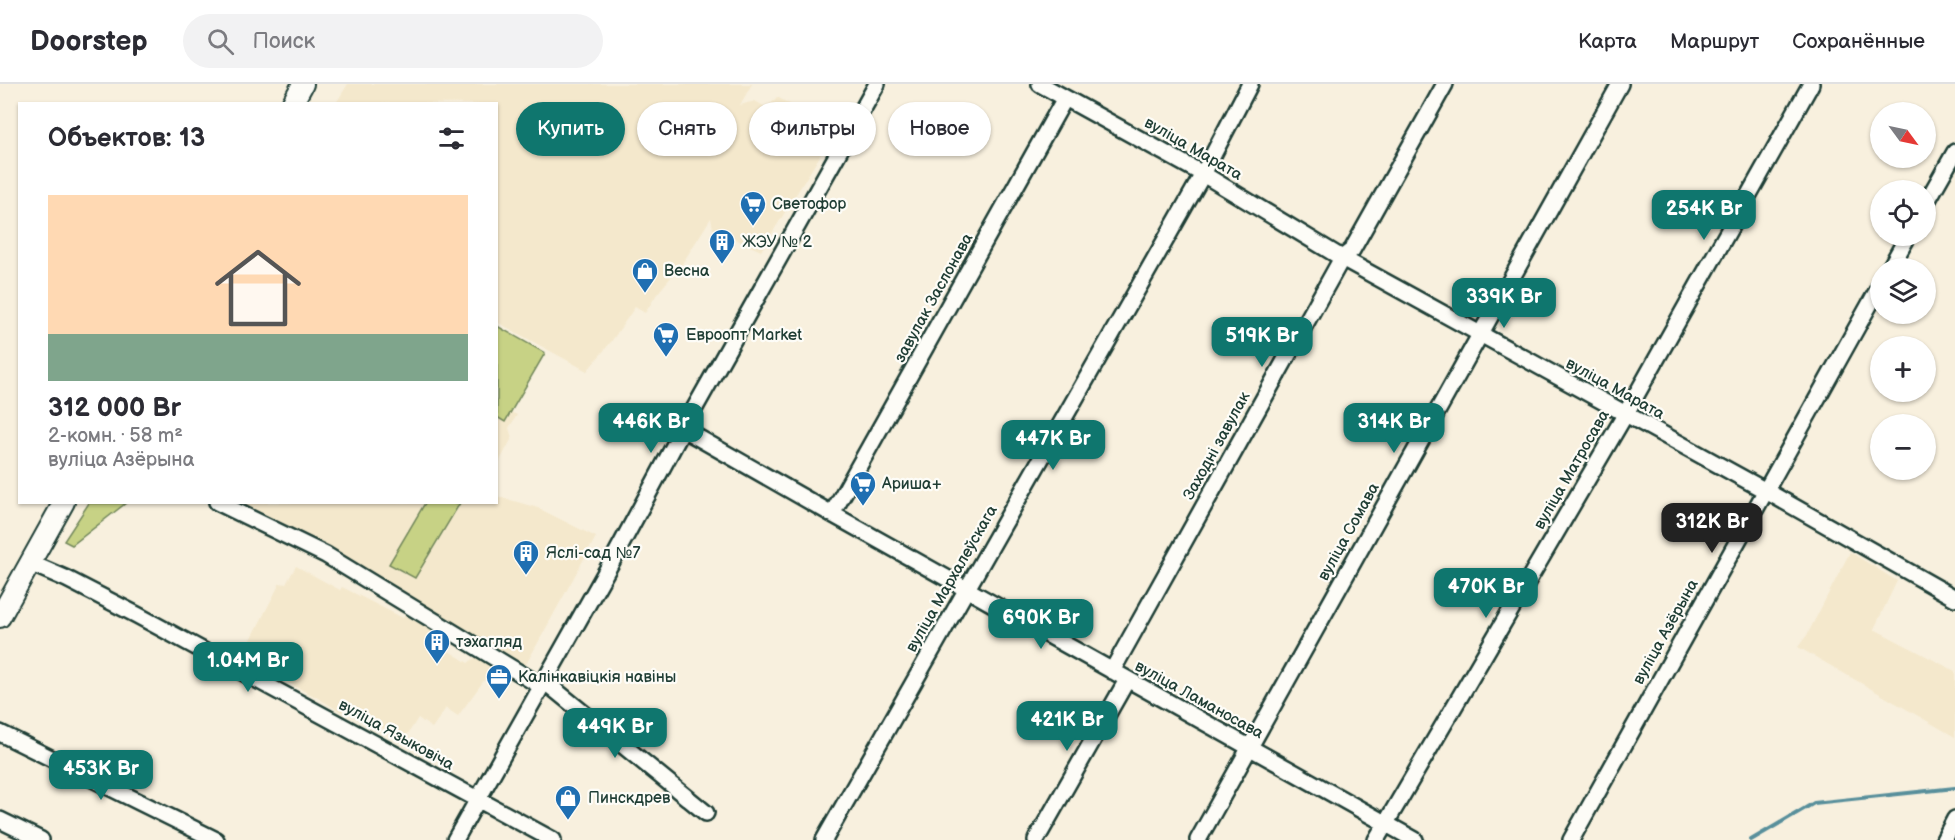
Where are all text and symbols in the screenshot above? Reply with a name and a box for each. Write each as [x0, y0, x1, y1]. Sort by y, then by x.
search box [183, 14, 603, 68]
text: Doorstep [30, 25, 147, 58]
icon: search [204, 25, 237, 58]
text: Поиск [252, 28, 315, 55]
text: Карта [1578, 29, 1637, 54]
text: Маршрут [1670, 29, 1759, 54]
text: Сохранённые [1792, 29, 1925, 54]
chip: Купить [516, 102, 625, 156]
chip: Снять [637, 102, 737, 156]
chip: Фильтры [749, 102, 876, 156]
chip: Новое [888, 102, 991, 156]
north arrow [1870, 102, 1936, 168]
map controls [1870, 102, 1936, 480]
street label: вуліца Марата [1141, 113, 1246, 185]
icon: filters [435, 122, 468, 155]
text: Объектов: 13 [48, 123, 205, 154]
button: locate [1870, 180, 1936, 246]
supermarket icon: Светофор [738, 189, 768, 227]
pin: 254K Br [1649, 190, 1759, 241]
place label: Светофор [772, 195, 846, 214]
text: 254K Br [1666, 197, 1742, 221]
building icon: ЖЭУ № 2 [707, 227, 737, 265]
street label: завулак Заслонава [891, 230, 978, 366]
place label: ЖЭУ № 2 [742, 233, 813, 252]
icon: home [204, 234, 312, 342]
shop icon: Весна [630, 256, 660, 294]
button: layers [1870, 258, 1936, 324]
place label: Весна [664, 262, 710, 281]
pin: 339K Br [1449, 278, 1559, 329]
text: 339K Br [1466, 285, 1542, 309]
pin: 519K Br [1207, 317, 1317, 368]
supermarket icon: Евроопт Market [651, 320, 681, 358]
text: 519K Br [1226, 324, 1298, 348]
place label: Евроопт Market [686, 326, 802, 345]
button: + [1870, 336, 1936, 402]
street label: вуліца Марата [1562, 354, 1668, 424]
street label: Заходні завулак [1179, 388, 1255, 503]
text: 312 000 Br [48, 393, 181, 424]
pin: 446K Br [596, 403, 706, 454]
pin: 314K Br [1339, 403, 1449, 454]
street label: вуліца Матросава [1530, 406, 1614, 533]
text: 446K Br [613, 410, 689, 434]
text: 314K Br [1358, 410, 1430, 434]
button: − [1870, 414, 1936, 480]
pin: 447K Br [998, 420, 1108, 471]
text: 2-комн. · 58 m² [48, 424, 183, 448]
text: 447K Br [1015, 427, 1091, 451]
text: вуліца Азёрына [48, 448, 195, 472]
supermarket icon: Ариша+ [848, 469, 878, 507]
place label: Ариша+ [881, 475, 942, 494]
street label: вуліца Сомава [1314, 479, 1384, 584]
street label: вуліца Мархалеўскага [902, 502, 1002, 656]
pin: 312K Br [1657, 503, 1767, 554]
text: 312K Br [1675, 510, 1749, 534]
building icon: Яслі-сад №7 [511, 538, 541, 576]
place label: Яслі-сад №7 [546, 544, 640, 563]
pin: 470K Br [1431, 568, 1541, 619]
text: 470K Br [1448, 575, 1524, 599]
street label: вуліца Азёрына [1629, 576, 1703, 688]
pin: 690K Br [986, 599, 1096, 650]
text: 690K Br [1002, 606, 1080, 630]
building icon: тэхагляд [422, 627, 452, 665]
place label: тэхагляд [456, 633, 522, 652]
pin: 1.04M Br [186, 642, 310, 693]
text: 1.04M Br [207, 649, 289, 673]
street label: вуліца Ламаносава [1131, 657, 1267, 744]
office icon: Калінкавіцкія навіны [484, 662, 514, 700]
place label: Калінкавіцкія навіны [518, 668, 676, 687]
street label: вуліца Языковіча [335, 695, 457, 775]
pin: 421K Br [1012, 701, 1122, 752]
pin: 449K Br [560, 708, 670, 759]
text: 421K Br [1031, 708, 1103, 732]
text: 449K Br [577, 715, 653, 739]
pin: 453K Br [46, 750, 156, 801]
text: 453K Br [63, 757, 139, 781]
shop icon: Пинскдрев [553, 783, 583, 821]
place label: Пинскдрев [588, 789, 671, 808]

